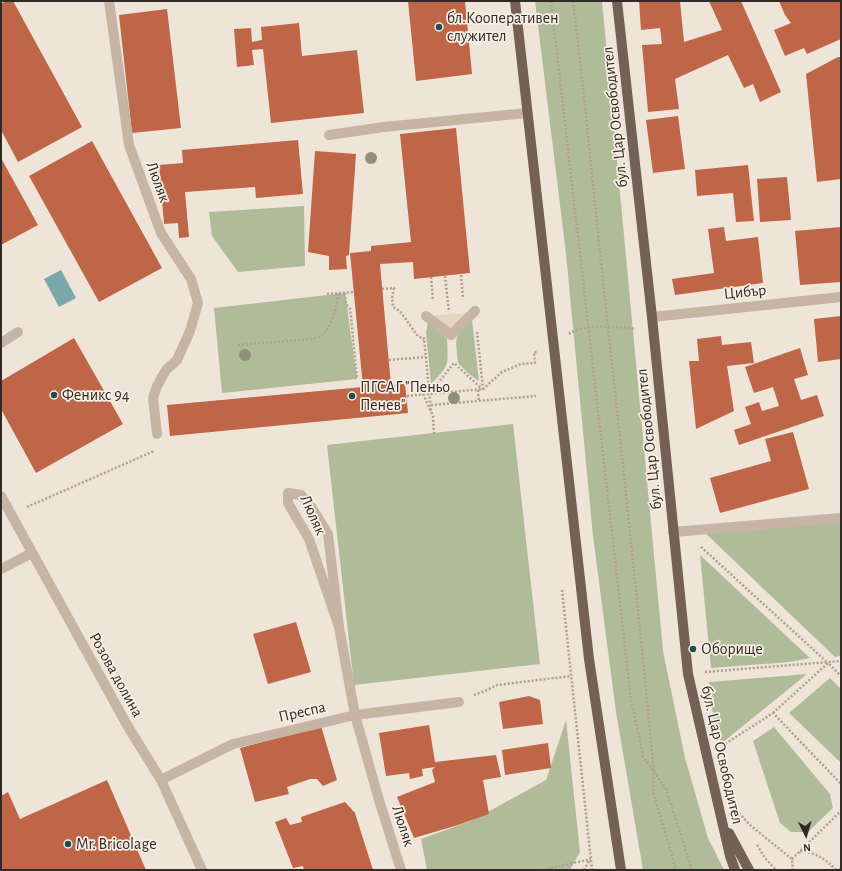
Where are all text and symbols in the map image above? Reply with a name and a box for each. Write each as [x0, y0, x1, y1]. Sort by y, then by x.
place label: бл.Кооперативен служител [447, 8, 559, 46]
marker: бл.Кооперативен служител [434, 22, 444, 32]
street label: бул. Цар Освободител [598, 46, 632, 188]
street label: Люляк [142, 159, 174, 205]
street label: Цибър [723, 280, 767, 304]
street label: бул. Цар Освободител [632, 368, 666, 510]
place label: ПГСАГ "Пеньо Пенев" [360, 377, 450, 415]
place label: Феникс 94 [62, 385, 129, 405]
marker: Феникс 94 [49, 390, 59, 400]
marker: ПГСАГ "Пеньо Пенев" [347, 391, 357, 401]
street label: Люляк [296, 492, 330, 538]
street label: Розова долина [85, 629, 147, 721]
place label: Оборище [701, 639, 763, 659]
marker: Оборище [688, 644, 698, 654]
street label: бул. Цар Освободител [697, 684, 747, 826]
street label: Преспа [276, 697, 328, 727]
street label: Люляк [387, 803, 419, 849]
north arrow [786, 815, 826, 855]
place label: Mr. Bricolage [76, 834, 157, 854]
marker: Mr. Bricolage [63, 839, 73, 849]
text: N [803, 842, 811, 853]

